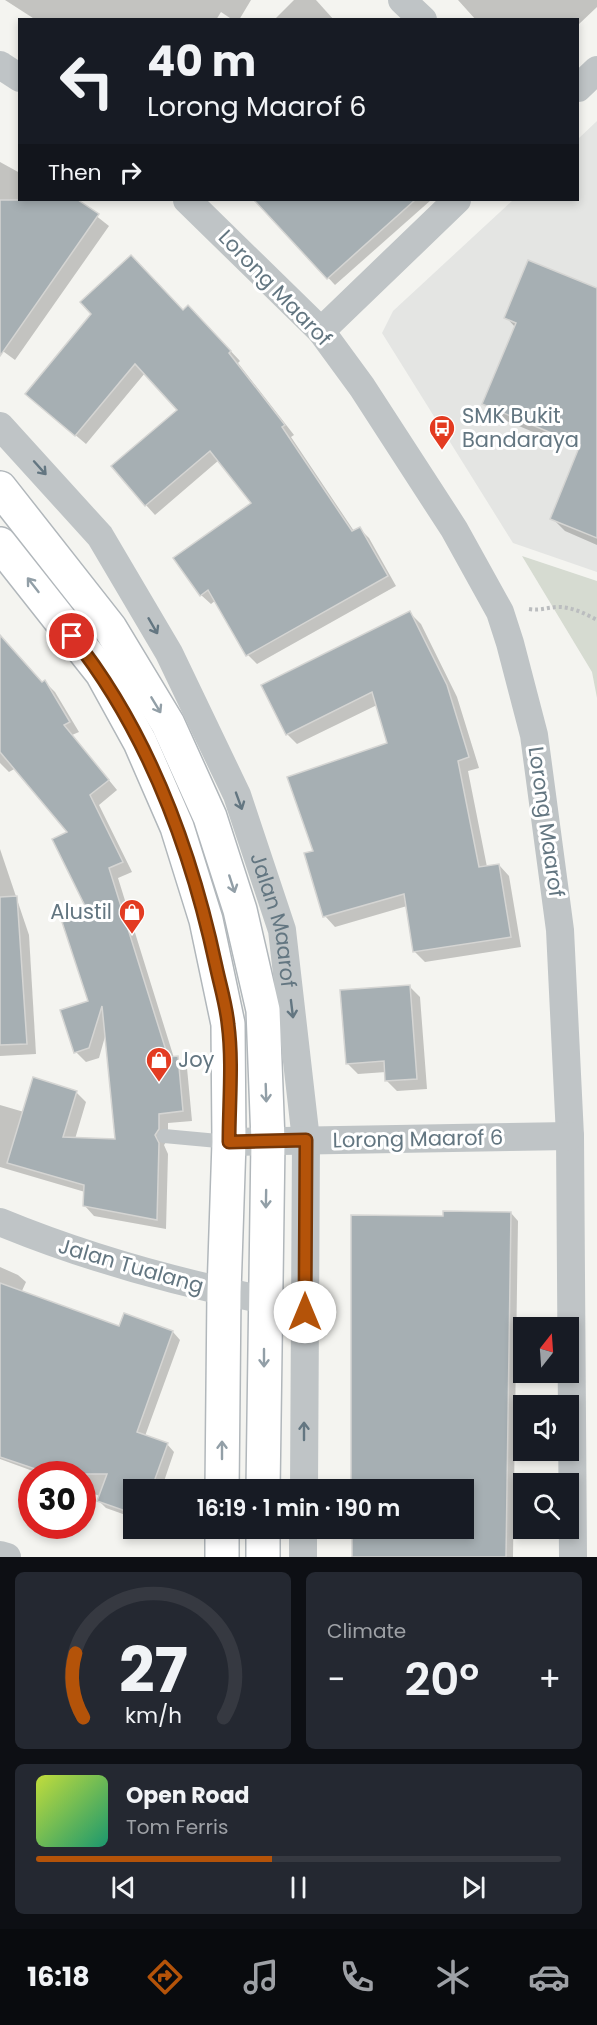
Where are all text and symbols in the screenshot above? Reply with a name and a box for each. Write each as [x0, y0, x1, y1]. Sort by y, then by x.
text: 40 m [147, 32, 256, 91]
icon: left [48, 42, 126, 120]
text: Lorong Maarof 6 [147, 88, 366, 125]
icon: right [114, 156, 147, 189]
text: Then [48, 157, 102, 188]
street label: Lorong Maarof [212, 223, 339, 352]
place label: SMK Bukit Bandaraya [462, 401, 579, 454]
bus stop icon: SMK Bukit Bandaraya [427, 413, 457, 451]
one-way arrow [33, 460, 47, 475]
one-way arrow [26, 578, 39, 594]
pin [46, 610, 97, 661]
one-way arrow [147, 617, 159, 634]
icon: arrive [55, 619, 88, 652]
one-way arrow [151, 696, 163, 713]
street label: Lorong Maarof [522, 745, 571, 899]
one-way arrow [234, 791, 245, 810]
street label: Jalan Maarof [243, 849, 303, 989]
one-way arrow [227, 874, 238, 893]
place label: Alustil [50, 897, 112, 926]
shop icon: Alustil [117, 897, 147, 935]
one-way arrow [287, 999, 298, 1019]
shop icon: Joy [144, 1045, 174, 1083]
place label: Joy [178, 1045, 215, 1074]
one-way arrow [260, 1083, 271, 1103]
street label: Lorong Maarof 6 [332, 1123, 504, 1154]
one-way arrow [260, 1189, 272, 1209]
street label: Jalan Tualang [55, 1231, 207, 1300]
position arrow [273, 1280, 337, 1344]
north arrow [513, 1317, 579, 1383]
map controls [513, 1317, 579, 1539]
one-way arrow [258, 1348, 270, 1368]
button: sound [513, 1395, 579, 1461]
one-way arrow [298, 1422, 310, 1442]
one-way arrow [216, 1441, 228, 1461]
speed limit sign: 30 [18, 1461, 96, 1539]
button: search [513, 1473, 579, 1539]
text: 16:19 · 1 min · 190 m [197, 1493, 400, 1524]
text: Climate [327, 1617, 406, 1645]
text: 27 [118, 1626, 188, 1714]
text: 20° [404, 1648, 479, 1711]
text: − [327, 1656, 345, 1703]
text: + [538, 1656, 561, 1703]
text: km/h [124, 1700, 182, 1731]
text: Open Road [126, 1780, 250, 1811]
text: Tom Ferris [126, 1813, 228, 1841]
icon: previous [107, 1871, 140, 1904]
icon: pause [282, 1871, 315, 1904]
icon: next [457, 1871, 490, 1904]
icon: directions [144, 1956, 186, 1998]
icon: music [240, 1956, 282, 1998]
icon: phone [336, 1956, 378, 1998]
icon: climate [432, 1956, 474, 1998]
icon: car [528, 1956, 570, 1998]
text: 16:18 [27, 1958, 90, 1995]

